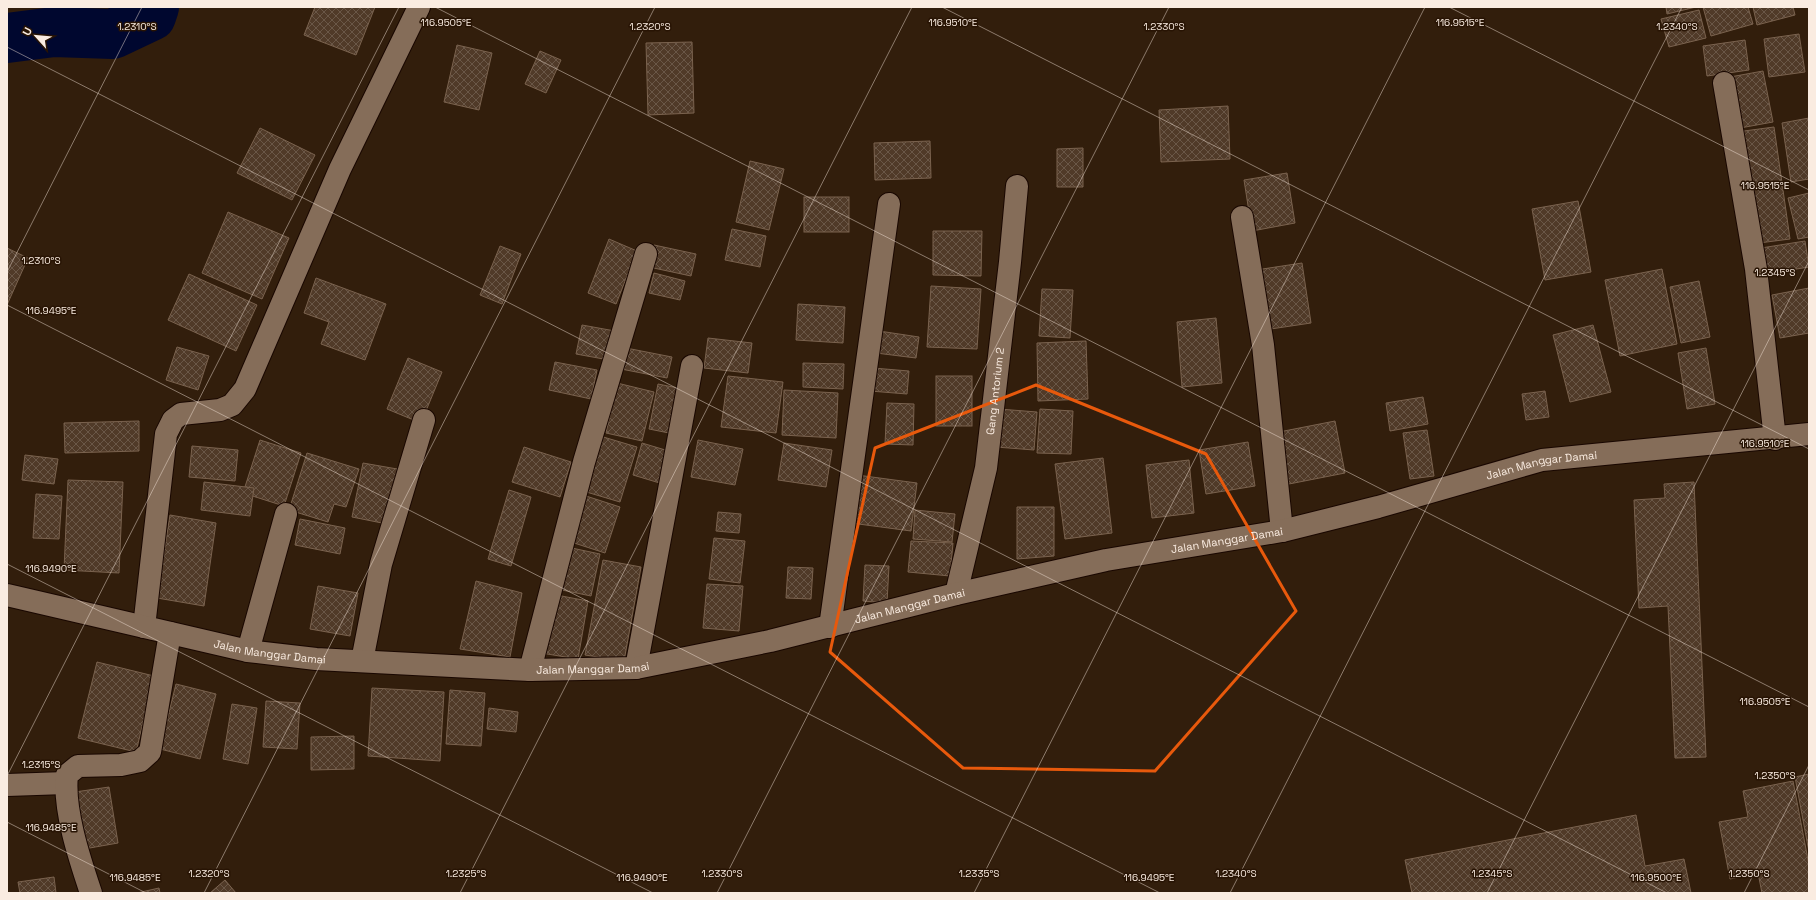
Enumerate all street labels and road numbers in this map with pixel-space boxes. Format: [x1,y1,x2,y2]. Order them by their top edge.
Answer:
street label: Gang Antorium 2 [983,346,1007,435]
street label: Jalan Manggar Damai [1484,448,1598,483]
street label: Jalan Manggar Damai [1170,524,1284,556]
street label: Jalan Manggar Damai [853,585,967,626]
street label: Jalan Manggar Damai [212,636,326,667]
street label: Jalan Manggar Damai [536,658,651,677]

